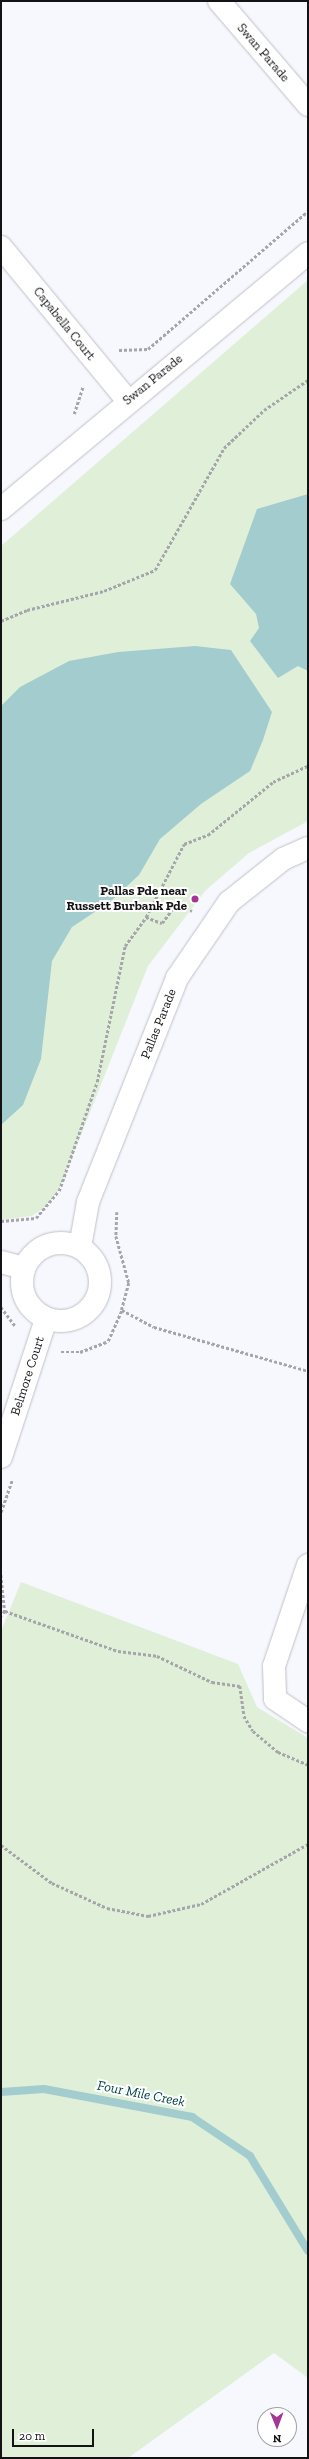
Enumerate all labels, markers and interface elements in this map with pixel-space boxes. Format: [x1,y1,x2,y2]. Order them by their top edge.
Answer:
street label: Swan Parade [233,21,293,85]
street label: Capabella Court [30,284,98,364]
street label: Swan Parade [120,351,186,409]
place label: Pallas Pde near Russett Burbank Pde [66,884,187,915]
marker: Pallas Pde near Russett Burbank Pde [190,894,200,904]
street label: Pallas Parade [138,987,180,1061]
street label: Belmore Court [8,1334,48,1418]
water label: Four Mile Creek [96,2077,186,2111]
north arrow [257,2407,297,2447]
scale bar [14,2421,96,2447]
text: 20 m [19,2429,45,2443]
text: N [273,2432,282,2445]

